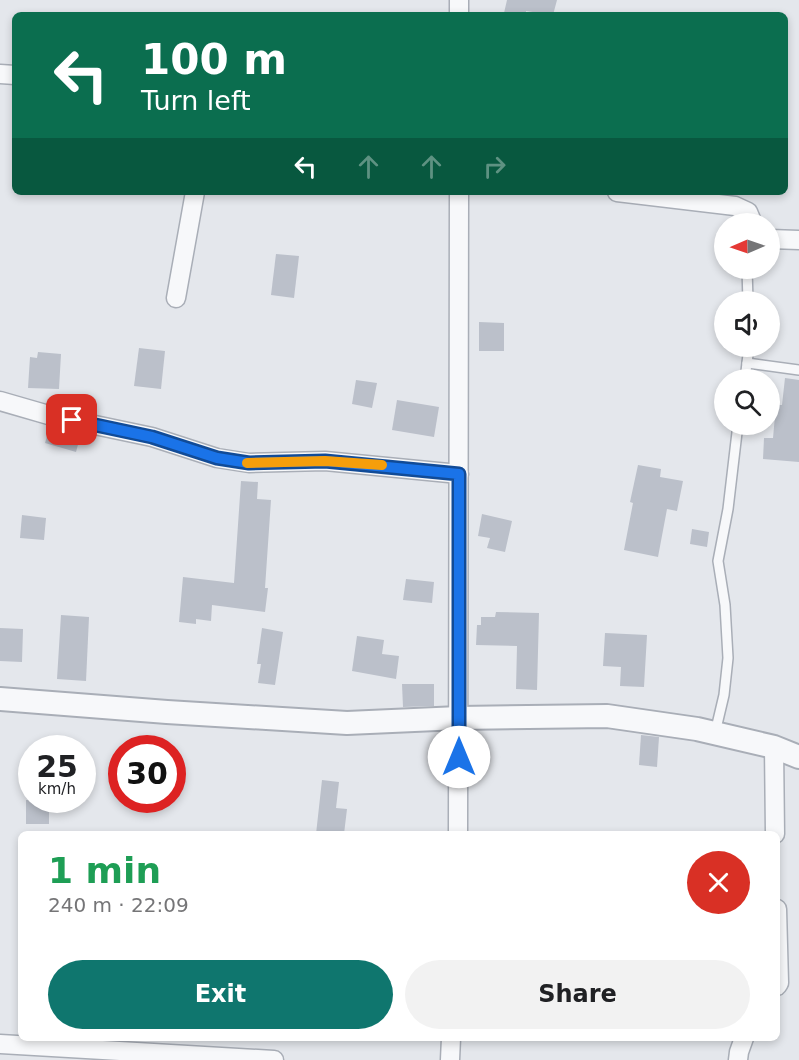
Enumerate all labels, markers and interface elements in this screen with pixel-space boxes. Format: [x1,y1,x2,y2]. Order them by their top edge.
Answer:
text: 100 m [141,35,287,84]
icon: left [42,36,120,114]
text: Turn left [141,85,251,116]
icon: left [289,150,322,183]
icon: ahead [352,150,385,183]
icon: ahead [415,150,448,183]
icon: right [478,150,511,183]
north arrow [714,213,780,279]
map controls [714,213,780,435]
button: sound [714,291,780,357]
button: search [714,369,780,435]
pin [46,394,97,445]
icon: arrive [55,403,88,436]
position arrow [427,725,491,789]
speed limit sign: 30 [108,735,186,813]
text: 25 [36,749,78,784]
text: km/h [38,780,76,798]
text: 1 min [48,850,161,891]
button: close [687,851,750,914]
text: 240 m · 22:09 [48,893,189,917]
button: Exit [48,960,393,1029]
button: Share [405,960,750,1029]

